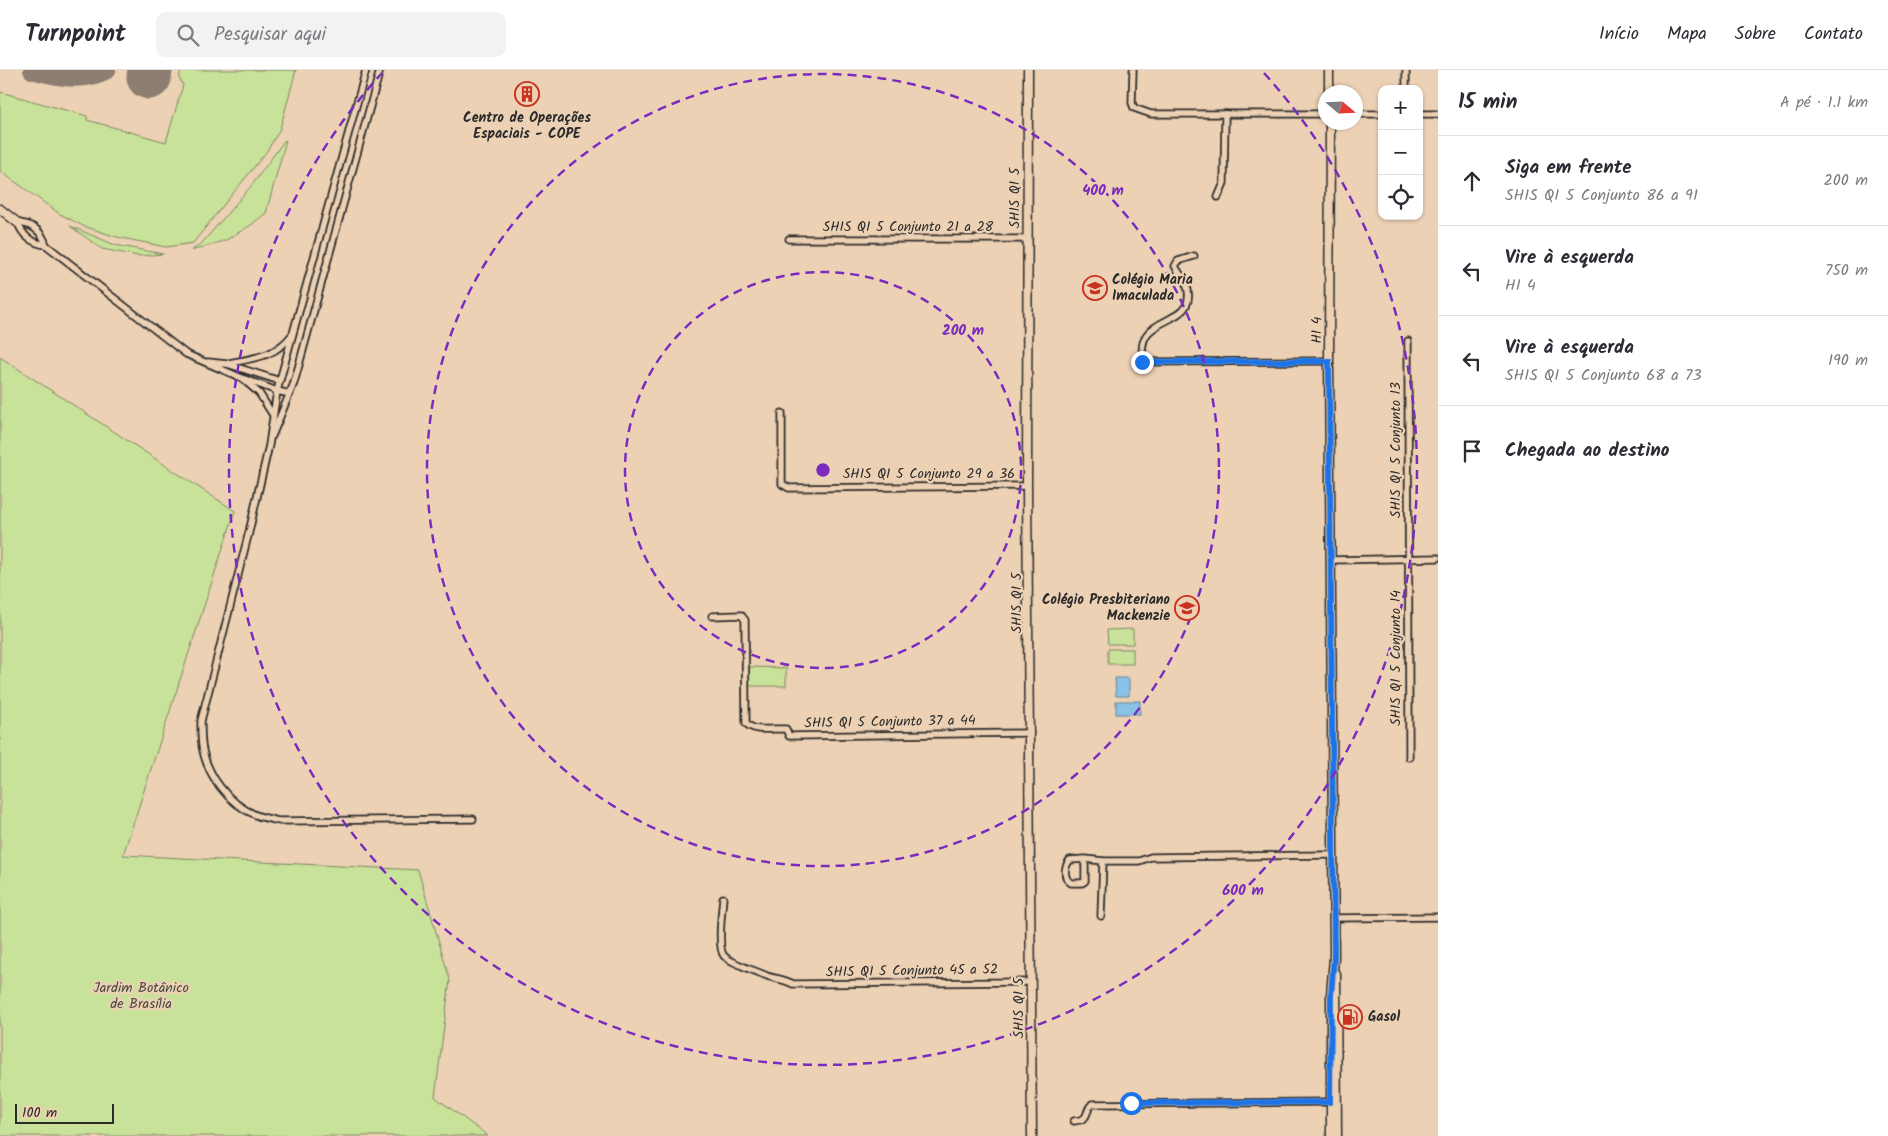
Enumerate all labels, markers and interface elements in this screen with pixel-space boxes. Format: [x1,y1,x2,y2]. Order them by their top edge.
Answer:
search box [156,12,506,57]
text: Turnpoint [25,15,126,54]
text: Pesquisar aqui [214,20,326,50]
text: Início [1599,20,1639,49]
text: Mapa [1667,20,1707,49]
text: Sobre [1735,20,1776,49]
text: Contato [1804,20,1863,49]
icon: search [174,21,202,49]
building icon: Centro de Operações Espaciais - COPE [514,81,540,107]
north arrow [1318,85,1363,130]
map controls [1378,85,1423,220]
button: + [1378,85,1423,130]
text: 15 min [1458,86,1517,119]
text: A pé · 1.1 km [1780,90,1868,115]
place label: Centro de Operações Espaciais - COPE [463,107,591,145]
button: − [1378,130,1423,175]
text: Siga em frente [1505,153,1632,183]
street label: SHIS QI 5 [1004,166,1026,228]
icon: ahead [1458,167,1486,195]
text: 200 m [1824,168,1868,193]
button: locate [1378,175,1423,220]
text: 400 m [1082,179,1124,203]
text: SHIS QI 5 Conjunto 86 a 91 [1505,183,1698,208]
street label: SHIS QI 5 Conjunto 21 a 28 [823,216,994,238]
text: Vire à esquerda [1505,243,1634,273]
icon: left [1458,257,1486,285]
text: 750 m [1825,258,1868,283]
place label: Colégio Maria Imaculada [1112,269,1193,307]
text: HI 4 [1505,273,1536,298]
school or university icon: Colégio Maria Imaculada [1082,275,1108,301]
street label: HI 4 [1306,316,1328,344]
text: 200 m [942,319,984,343]
text: Vire à esquerda [1505,333,1634,363]
icon: left [1458,347,1486,375]
text: 190 m [1828,348,1868,373]
route end [1131,351,1154,374]
text: SHIS QI 5 Conjunto 68 a 73 [1505,363,1702,388]
street label: SHIS QI 5 Conjunto 13 [1385,382,1407,518]
text: Chegada ao destino [1505,436,1670,466]
icon: arrive [1458,437,1486,465]
centre of rings [814,461,832,479]
street label: SHIS QI 5 Conjunto 29 a 36 [843,463,1015,485]
street label: SHIS QI 5 [1006,571,1028,633]
place label: Colégio Presbiteriano Mackenzie [1042,589,1171,627]
street label: SHIS QI 5 Conjunto 14 [1385,590,1407,726]
school or university icon: Colégio Presbiteriano Mackenzie [1174,595,1200,621]
street label: SHIS QI 5 Conjunto 37 a 44 [804,710,976,734]
text: 600 m [1222,879,1264,903]
street label: SHIS QI 5 Conjunto 45 a 52 [826,958,998,984]
street label: SHIS QI 5 [1008,976,1030,1038]
park label: Jardim Botânico de Brasília [93,977,189,1015]
fuel station icon: Gasol [1337,1004,1363,1030]
place label: Gasol [1368,1006,1400,1028]
route start [1120,1092,1143,1115]
scale bar [15,1101,114,1124]
text: 100 m [22,1102,57,1124]

